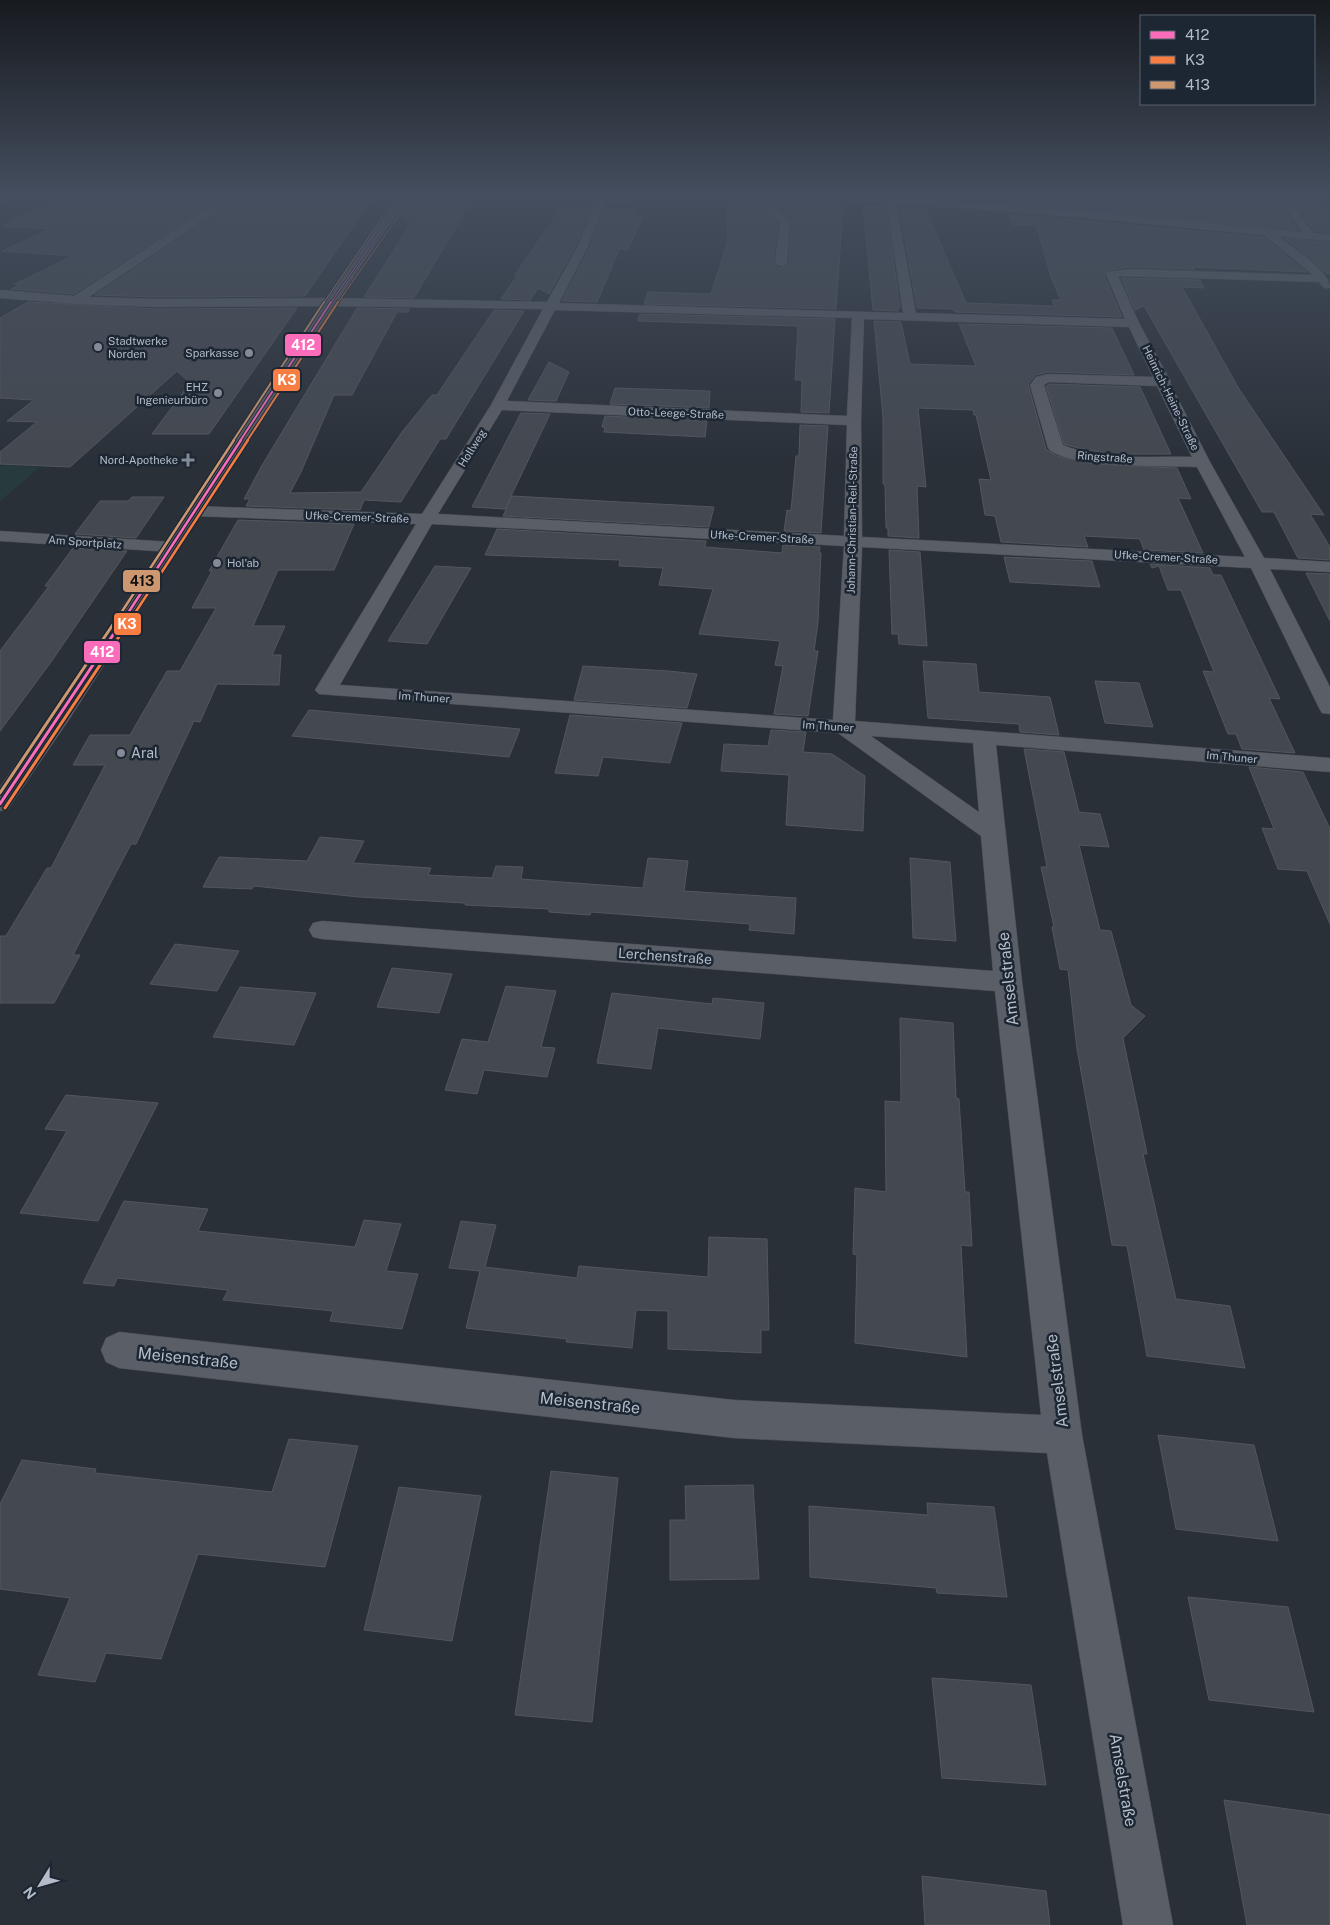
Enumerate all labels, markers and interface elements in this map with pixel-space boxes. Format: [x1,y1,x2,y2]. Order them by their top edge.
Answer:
legend [1140,15,1315,105]
text: 412 [1185,26,1210,43]
text: K3 [1185,51,1205,68]
text: 413 [1185,76,1210,93]
line badge: 412 [284,333,322,357]
place label: Stadtwerke Norden [108,335,167,360]
text: 412 [291,337,315,353]
marker: Stadtwerke Norden [92,341,104,353]
street label: Heinrich-Heine-Straße [1140,343,1202,453]
place label: Sparkasse [185,347,239,359]
marker: Sparkasse [243,347,255,359]
line badge: K3 [272,368,301,392]
text: K3 [277,372,297,388]
place label: EHZ Ingenieurbüro [136,381,208,406]
marker: EHZ Ingenieurbüro [212,387,224,399]
street label: Otto-Leege-Straße [628,405,724,421]
street label: Hollweg [456,427,488,469]
street label: Johann-Christian-Reil-Straße [845,446,859,594]
street label: Ringstraße [1077,449,1133,465]
place label: Nord-Apotheke [100,454,178,466]
marker: Nord-Apotheke [182,454,194,466]
street label: Ufke-Cremer-Straße [305,509,409,525]
street label: Ufke-Cremer-Straße [710,528,814,546]
street label: Am Sportplatz [48,533,122,551]
street label: Ufke-Cremer-Straße [1114,548,1218,566]
marker: Hol'ab [211,557,223,569]
place label: Hol'ab [227,557,260,569]
line badge: 413 [122,569,161,593]
text: 413 [130,573,154,589]
line badge: K3 [113,612,142,636]
text: K3 [117,616,137,632]
line badge: 412 [83,640,121,664]
text: 412 [90,644,114,660]
street label: Im Thuner [398,689,450,705]
street label: Im Thuner [802,718,854,734]
place label: Aral [131,745,158,761]
marker: Aral [115,747,127,759]
street label: Im Thuner [1206,749,1258,765]
street label: Amselstraße [994,931,1022,1027]
street label: Lerchenstraße [617,945,713,967]
street label: Amselstraße [1042,1333,1072,1429]
street label: Meisenstraße [137,1343,239,1373]
street label: Meisenstraße [539,1388,641,1418]
street label: Amselstraße [1105,1732,1141,1828]
north arrow [15,1860,65,1910]
text: N [20,1884,39,1902]

